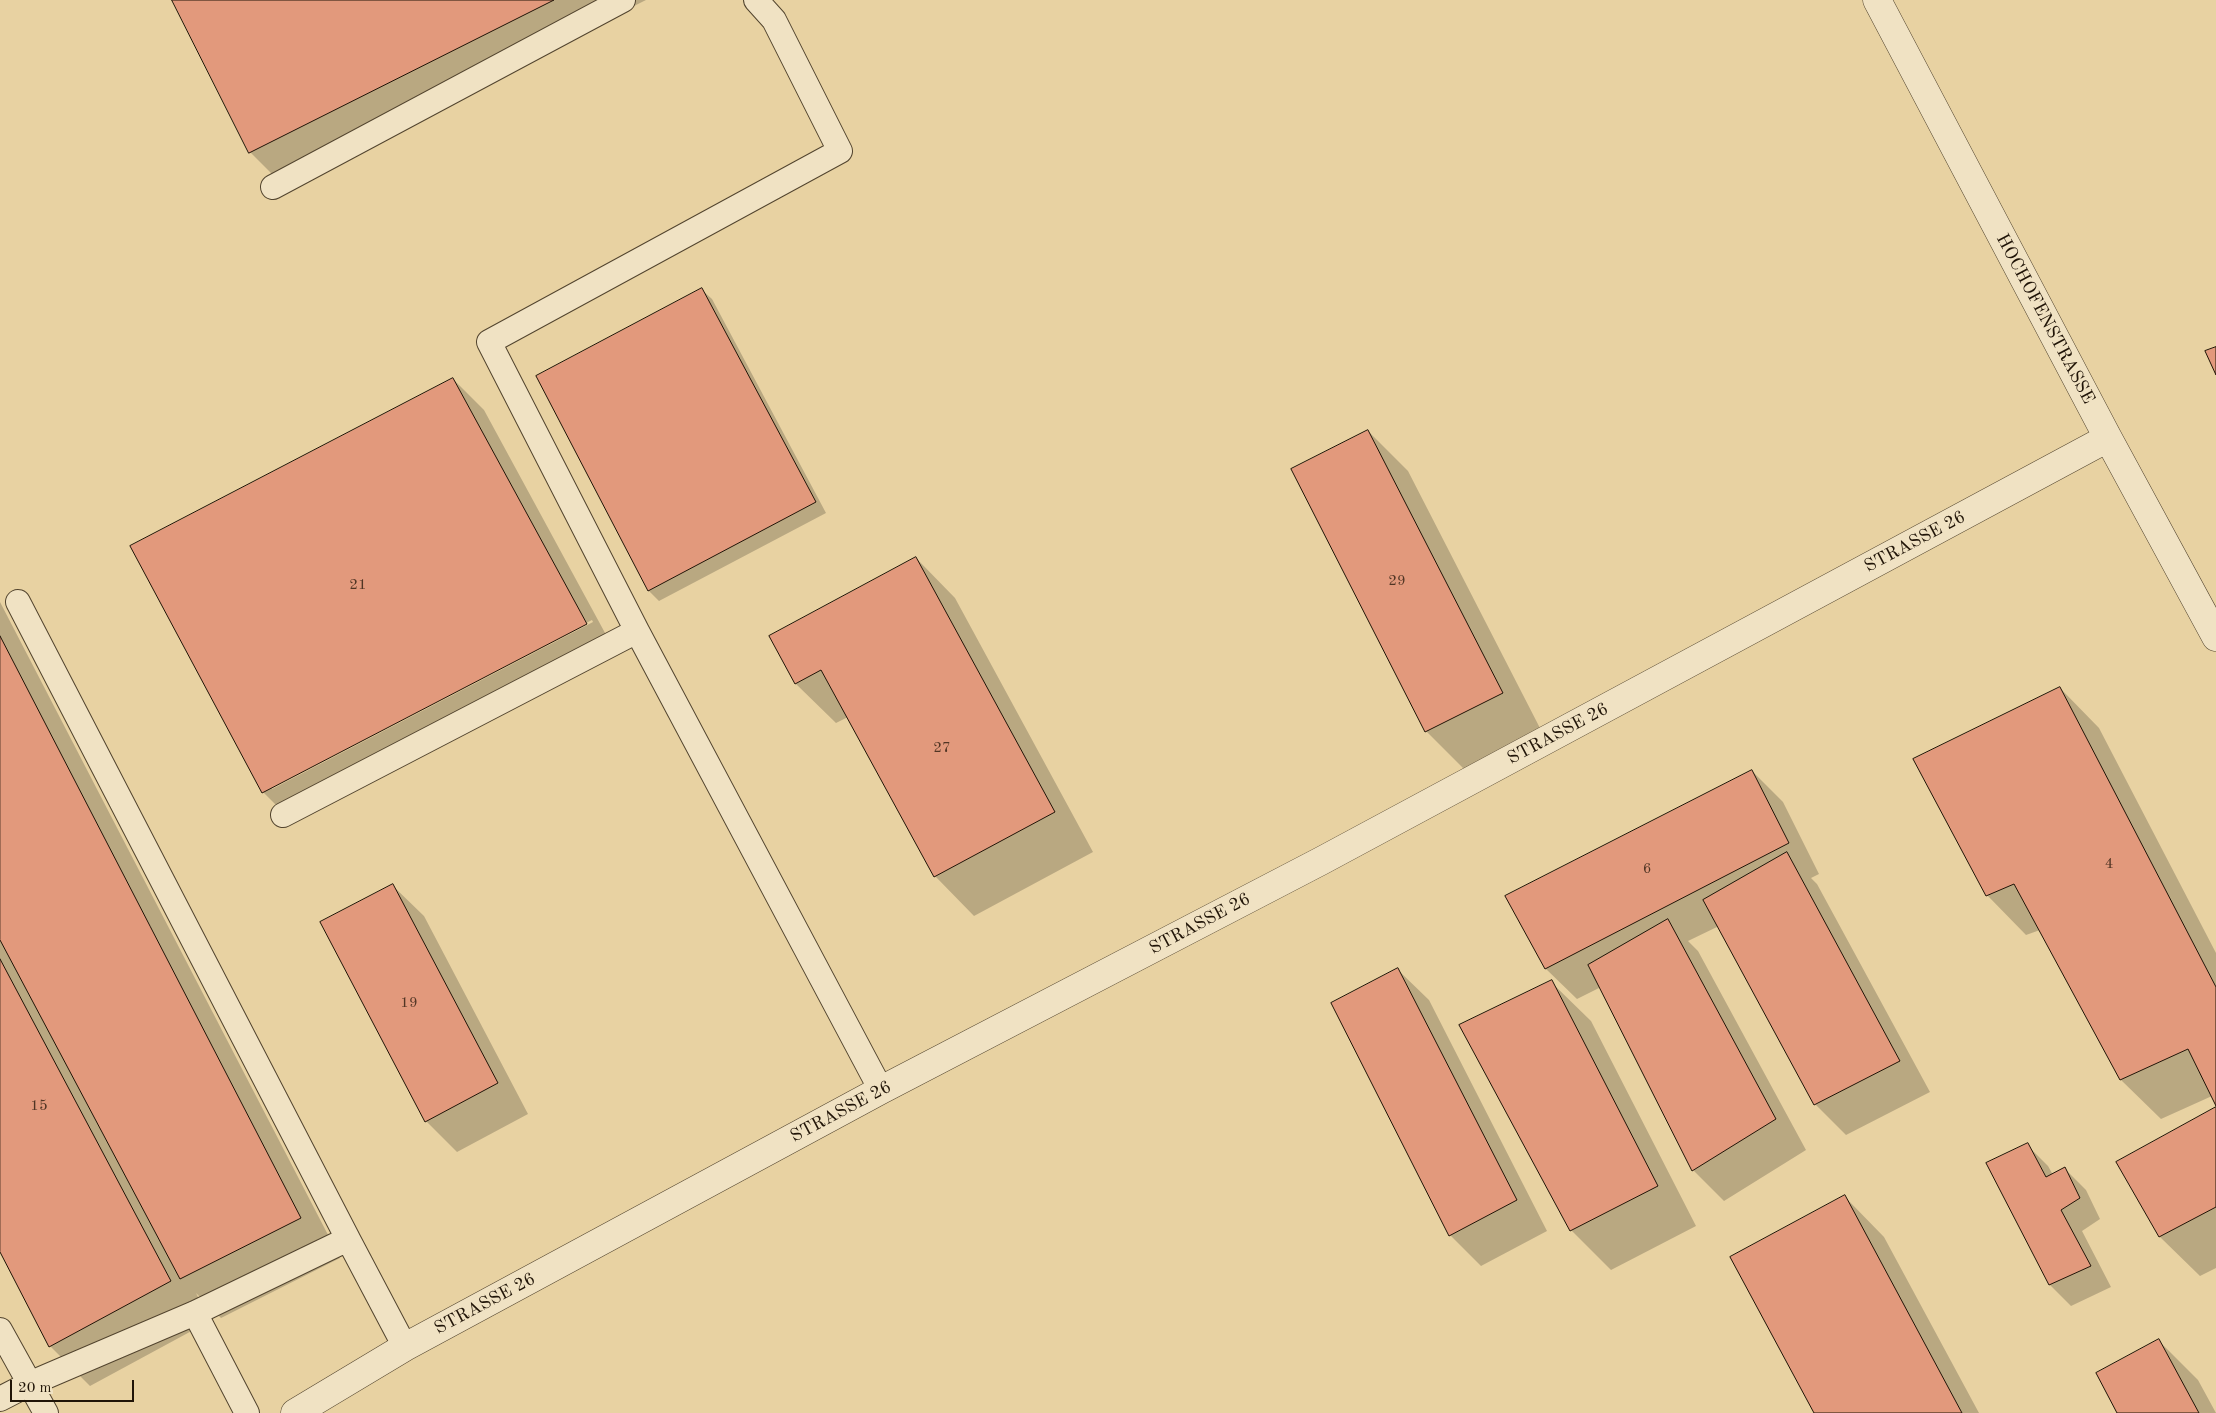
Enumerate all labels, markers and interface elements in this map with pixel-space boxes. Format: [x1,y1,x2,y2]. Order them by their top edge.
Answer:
street label: HOCHOFENSTRASSE [1991,230,2099,408]
street label: STRASSE 26 [1861,506,1969,578]
house number: 29 [1388,572,1406,590]
house number: 21 [349,576,367,594]
street label: STRASSE 26 [1504,698,1612,770]
house number: 27 [933,739,951,757]
house number: 4 [2105,855,2113,873]
house number: 6 [1643,860,1651,878]
street label: STRASSE 26 [1146,888,1254,960]
house number: 19 [400,994,418,1012]
street label: STRASSE 26 [787,1076,895,1148]
house number: 15 [30,1097,48,1115]
street label: STRASSE 26 [431,1268,539,1340]
scale bar [12,1370,136,1402]
text: 20 m [18,1381,52,1396]

